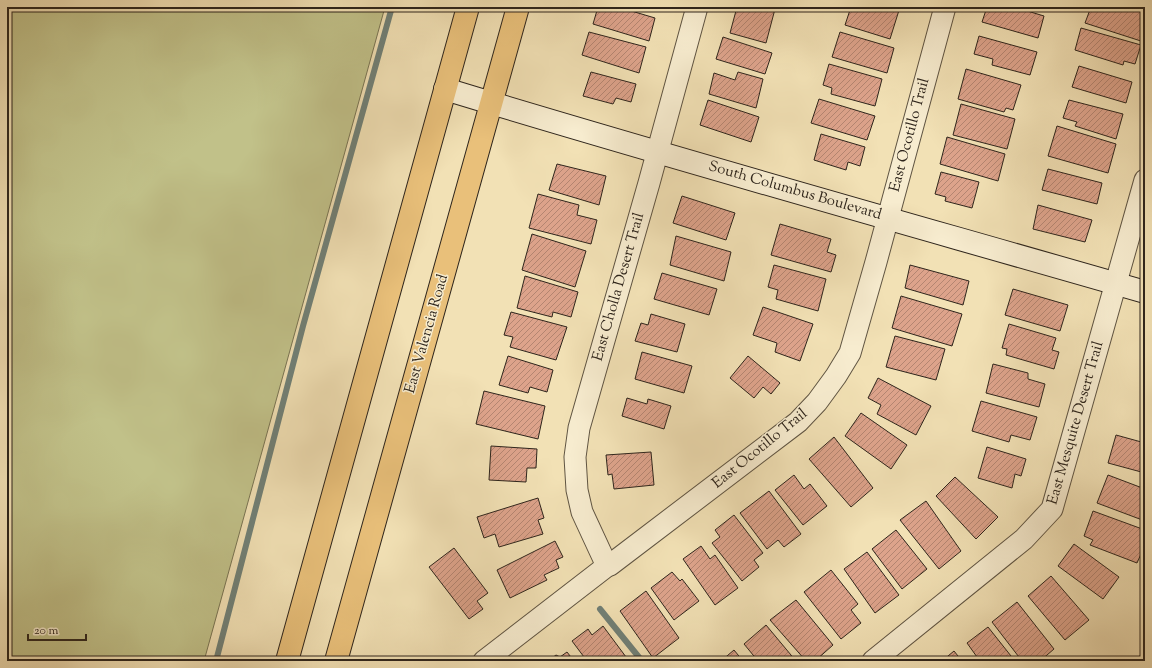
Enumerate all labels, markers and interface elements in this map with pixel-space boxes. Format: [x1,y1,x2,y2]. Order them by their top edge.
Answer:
street label: East Ocotillo Trail [885,76,935,194]
street label: South Columbus Boulevard [706,156,885,226]
street label: East Cholla Desert Trail [588,210,650,364]
street label: East Valencia Road [400,272,454,396]
street label: East Mesquite Desert Trail [1043,339,1109,507]
street label: East Ocotillo Trail [708,404,812,494]
scale bar [28,616,86,642]
text: 20 m [34,622,59,640]

